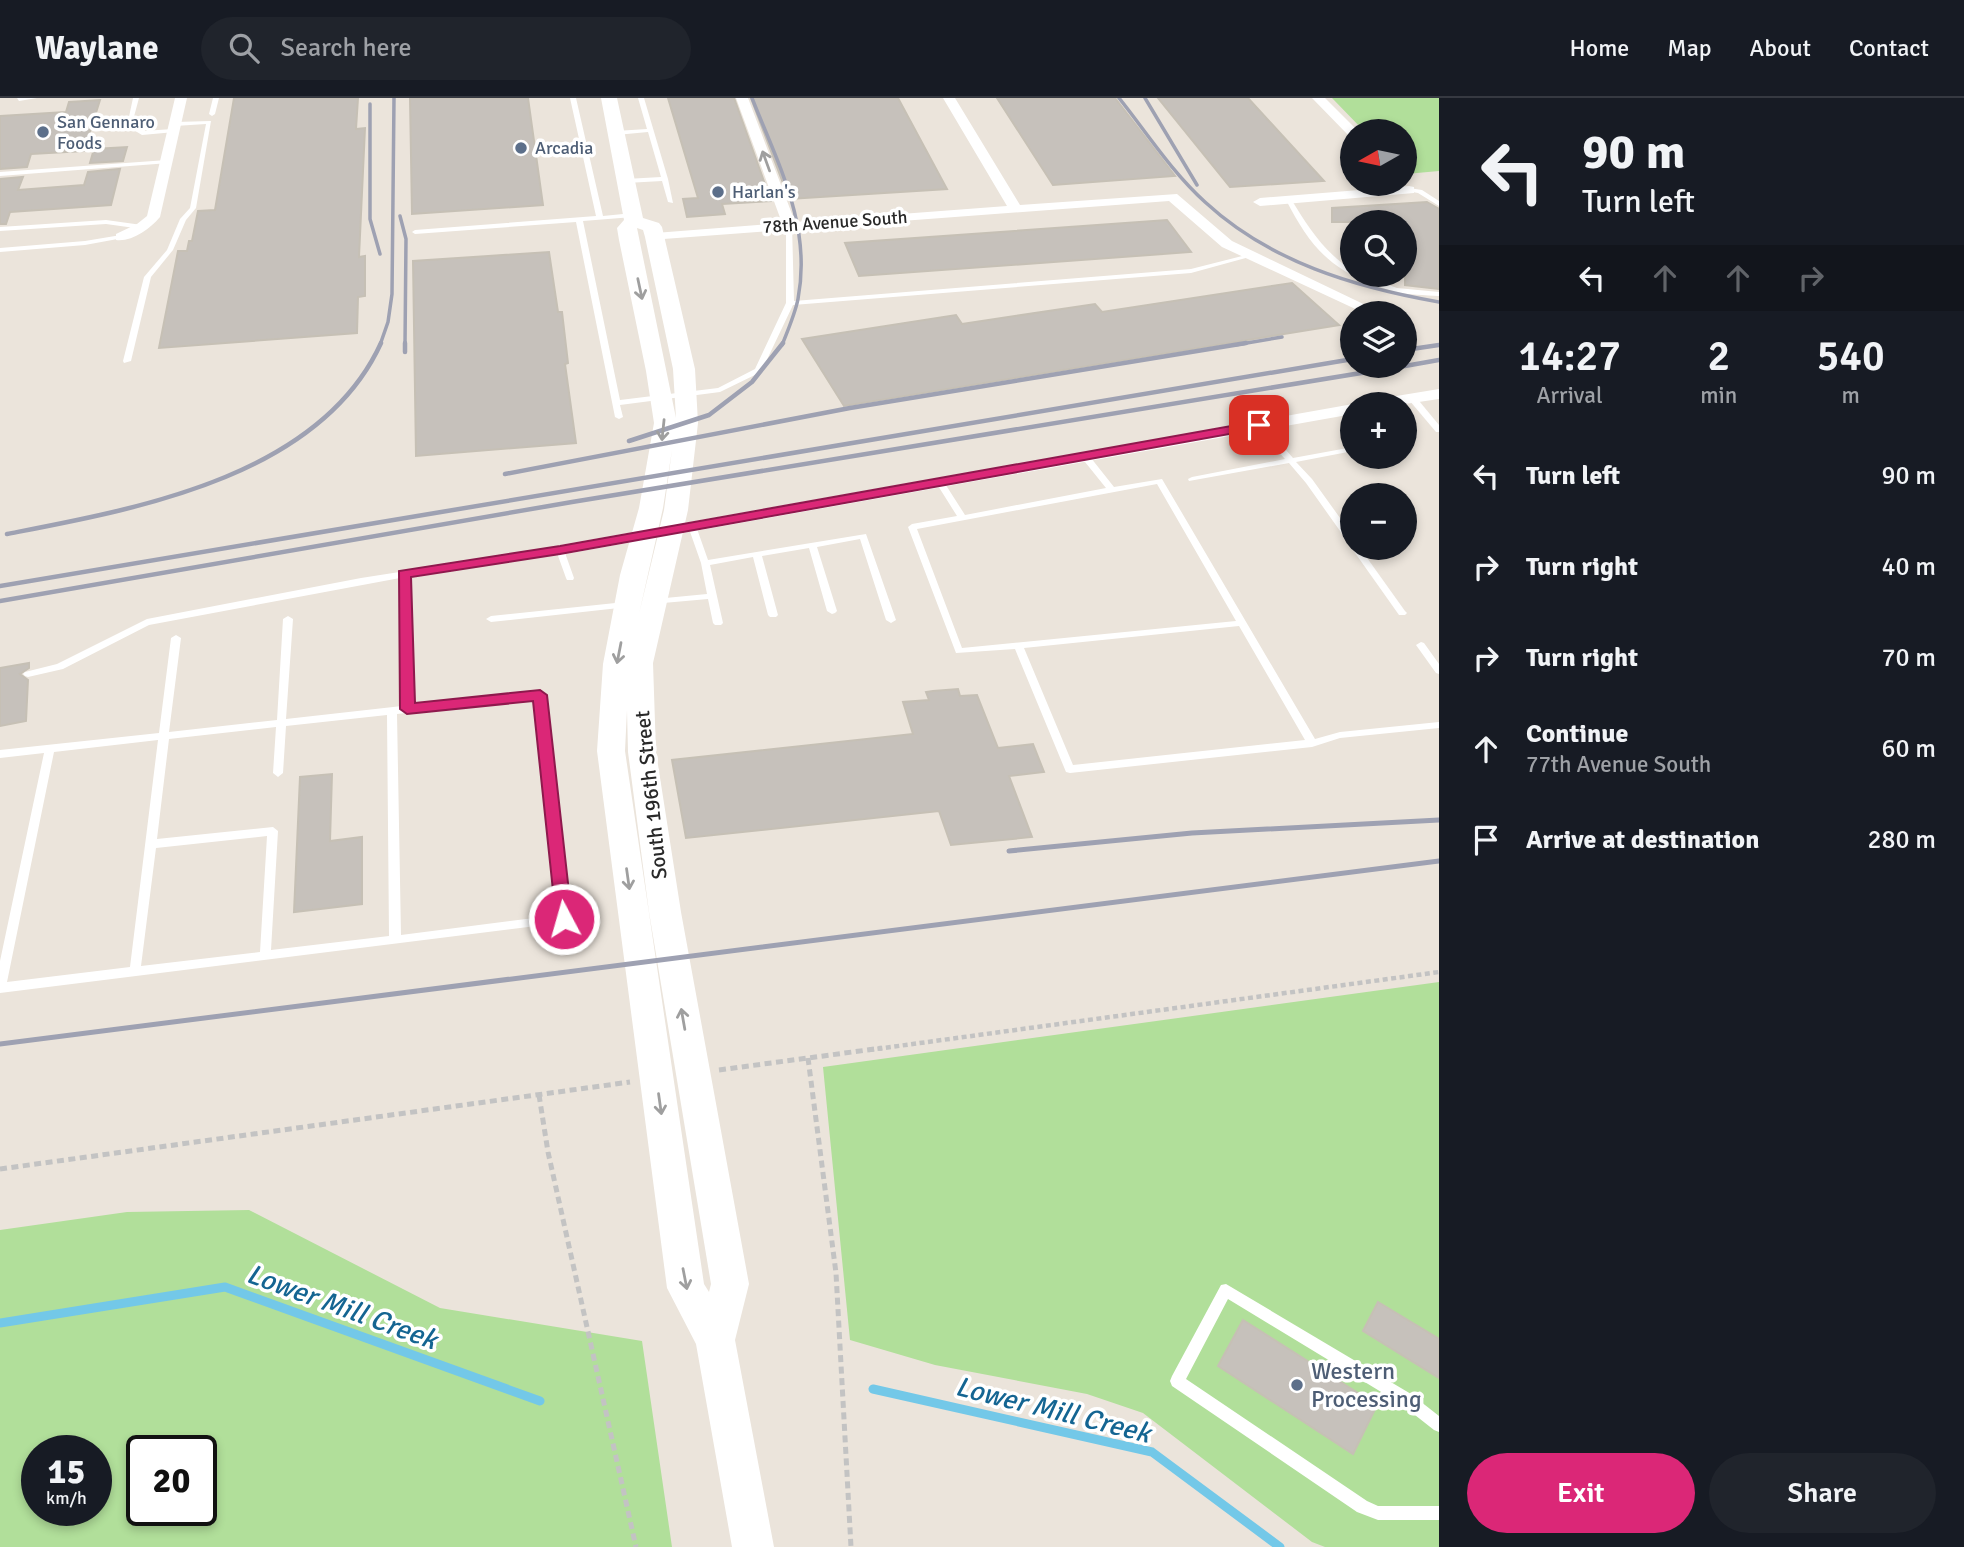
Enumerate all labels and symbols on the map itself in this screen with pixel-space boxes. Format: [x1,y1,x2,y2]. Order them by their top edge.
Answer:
place label: San Gennaro Foods [57,111,155,154]
north arrow [1340,119,1418,196]
marker: San Gennaro Foods [35,124,51,140]
place label: Arcadia [535,137,593,159]
marker: Arcadia [513,140,529,156]
one-way arrow [759,151,771,173]
place label: Harlan's [732,181,796,203]
marker: Harlan's [710,184,726,200]
street label: 78th Avenue South [762,206,908,238]
one-way arrow [633,277,647,300]
pin [1229,395,1289,455]
one-way arrow [656,418,669,441]
one-way arrow [611,641,625,664]
street label: South 196th Street [629,709,673,881]
one-way arrow [622,867,635,890]
position arrow [527,882,601,956]
one-way arrow [676,1008,690,1031]
one-way arrow [653,1092,666,1115]
water label: Lower Mill Creek [242,1257,444,1358]
one-way arrow [679,1267,692,1290]
place label: Western Processing [1311,1356,1422,1414]
water label: Lower Mill Creek [952,1369,1157,1451]
marker: Western Processing [1289,1377,1305,1393]
speed limit sign: 20 [126,1435,217,1526]

